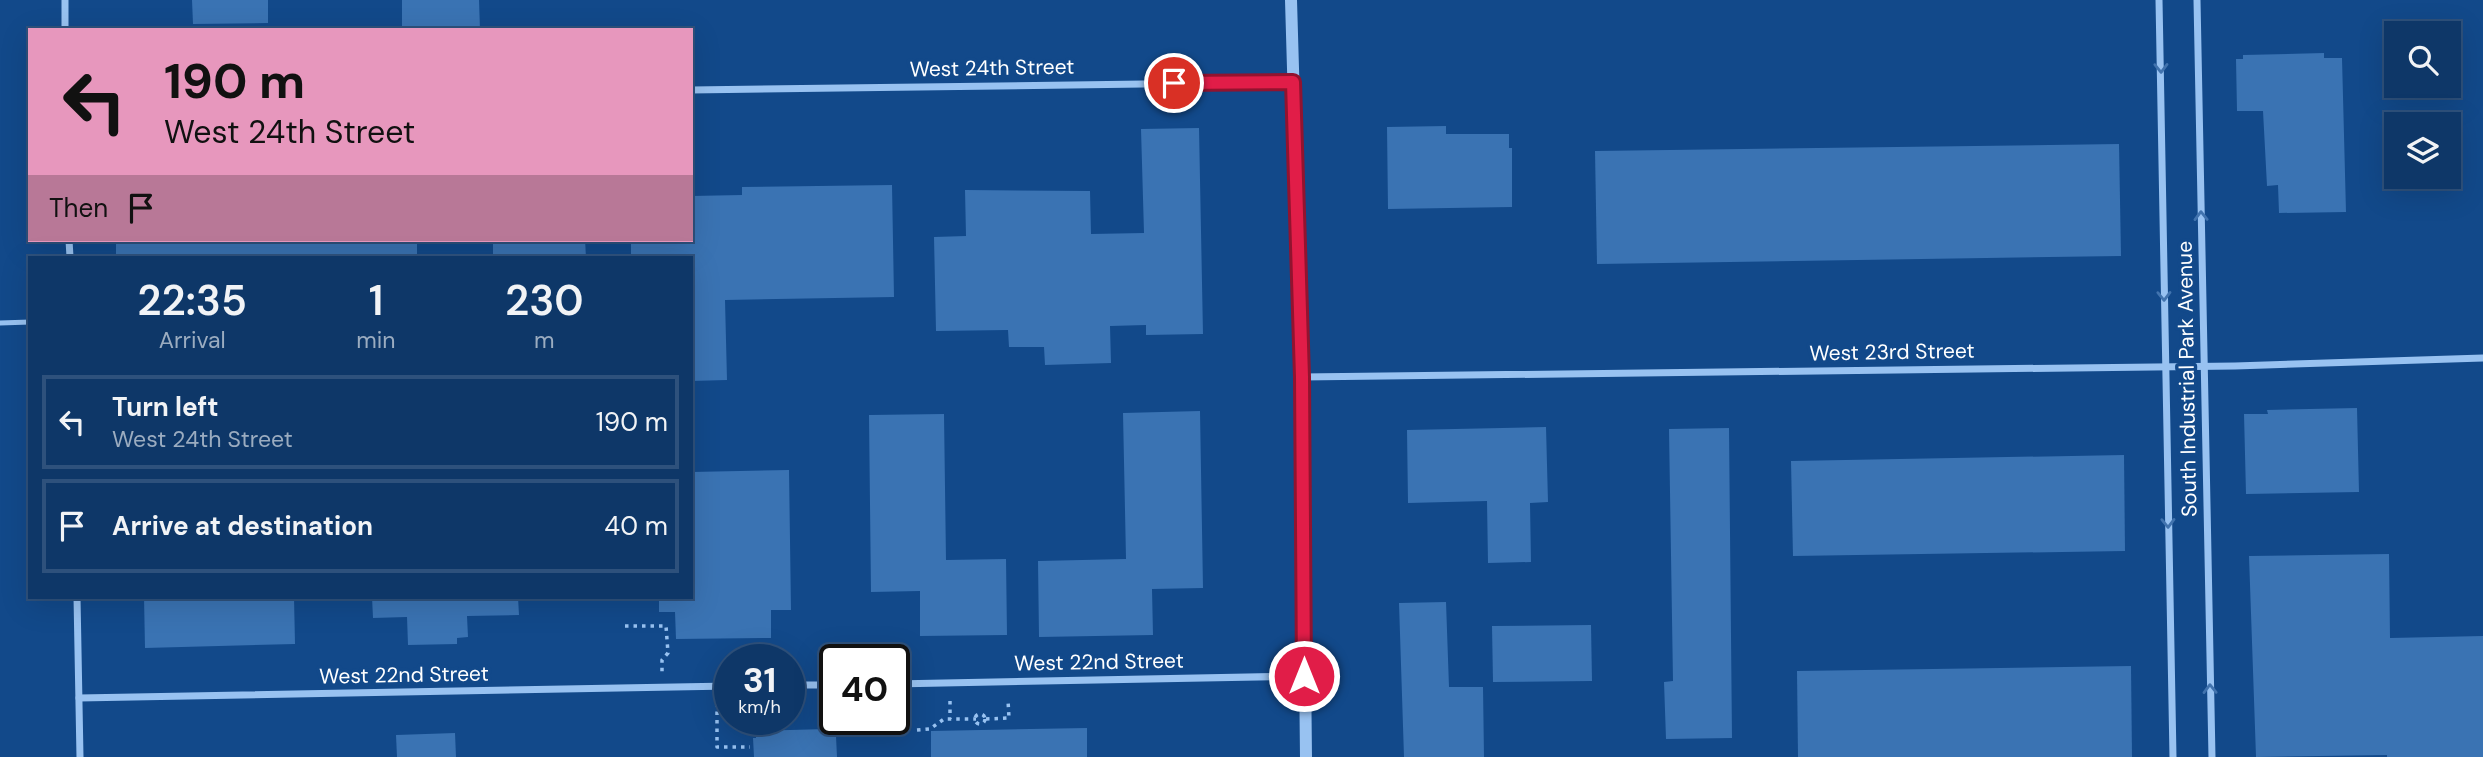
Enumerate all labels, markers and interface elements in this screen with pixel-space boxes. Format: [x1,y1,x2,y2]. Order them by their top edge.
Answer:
map controls [2384,21,2461,189]
button: search [2384,21,2461,98]
text: 190 m [164,49,305,113]
street label: West 24th Street [909,53,1075,83]
pin [1144,53,1204,113]
icon: left [49,56,140,147]
one-way arrow [2153,63,2169,74]
icon: arrive [1155,64,1193,102]
text: West 24th Street [164,111,415,153]
button: layers [2384,112,2461,189]
icon: arrive [122,189,160,227]
text: Then [49,191,108,225]
one-way arrow [2193,211,2209,221]
street label: South Industrial Park Avenue [2171,241,2203,517]
text: 22:35 [137,273,247,328]
text: 1 [369,273,383,328]
text: 230 [505,273,584,328]
one-way arrow [2157,290,2172,301]
text: Arrival [159,325,226,355]
text: min [356,325,396,355]
text: m [534,325,555,355]
street label: West 23rd Street [1809,337,1975,367]
text: Turn left [112,390,219,424]
icon: left [53,403,91,441]
text: 190 m [596,405,668,439]
text: West 24th Street [112,424,293,454]
icon: arrive [53,507,91,545]
text: Arrive at destination [112,509,373,543]
text: 40 m [604,509,668,543]
one-way arrow [2161,518,2176,529]
position arrow [1267,639,1341,713]
speed limit sign: 40 [819,644,910,735]
street label: West 22nd Street [1014,647,1184,677]
text: 31 [743,657,776,703]
street label: West 22nd Street [319,660,489,690]
one-way arrow [2203,683,2218,694]
text: km/h [738,695,781,719]

